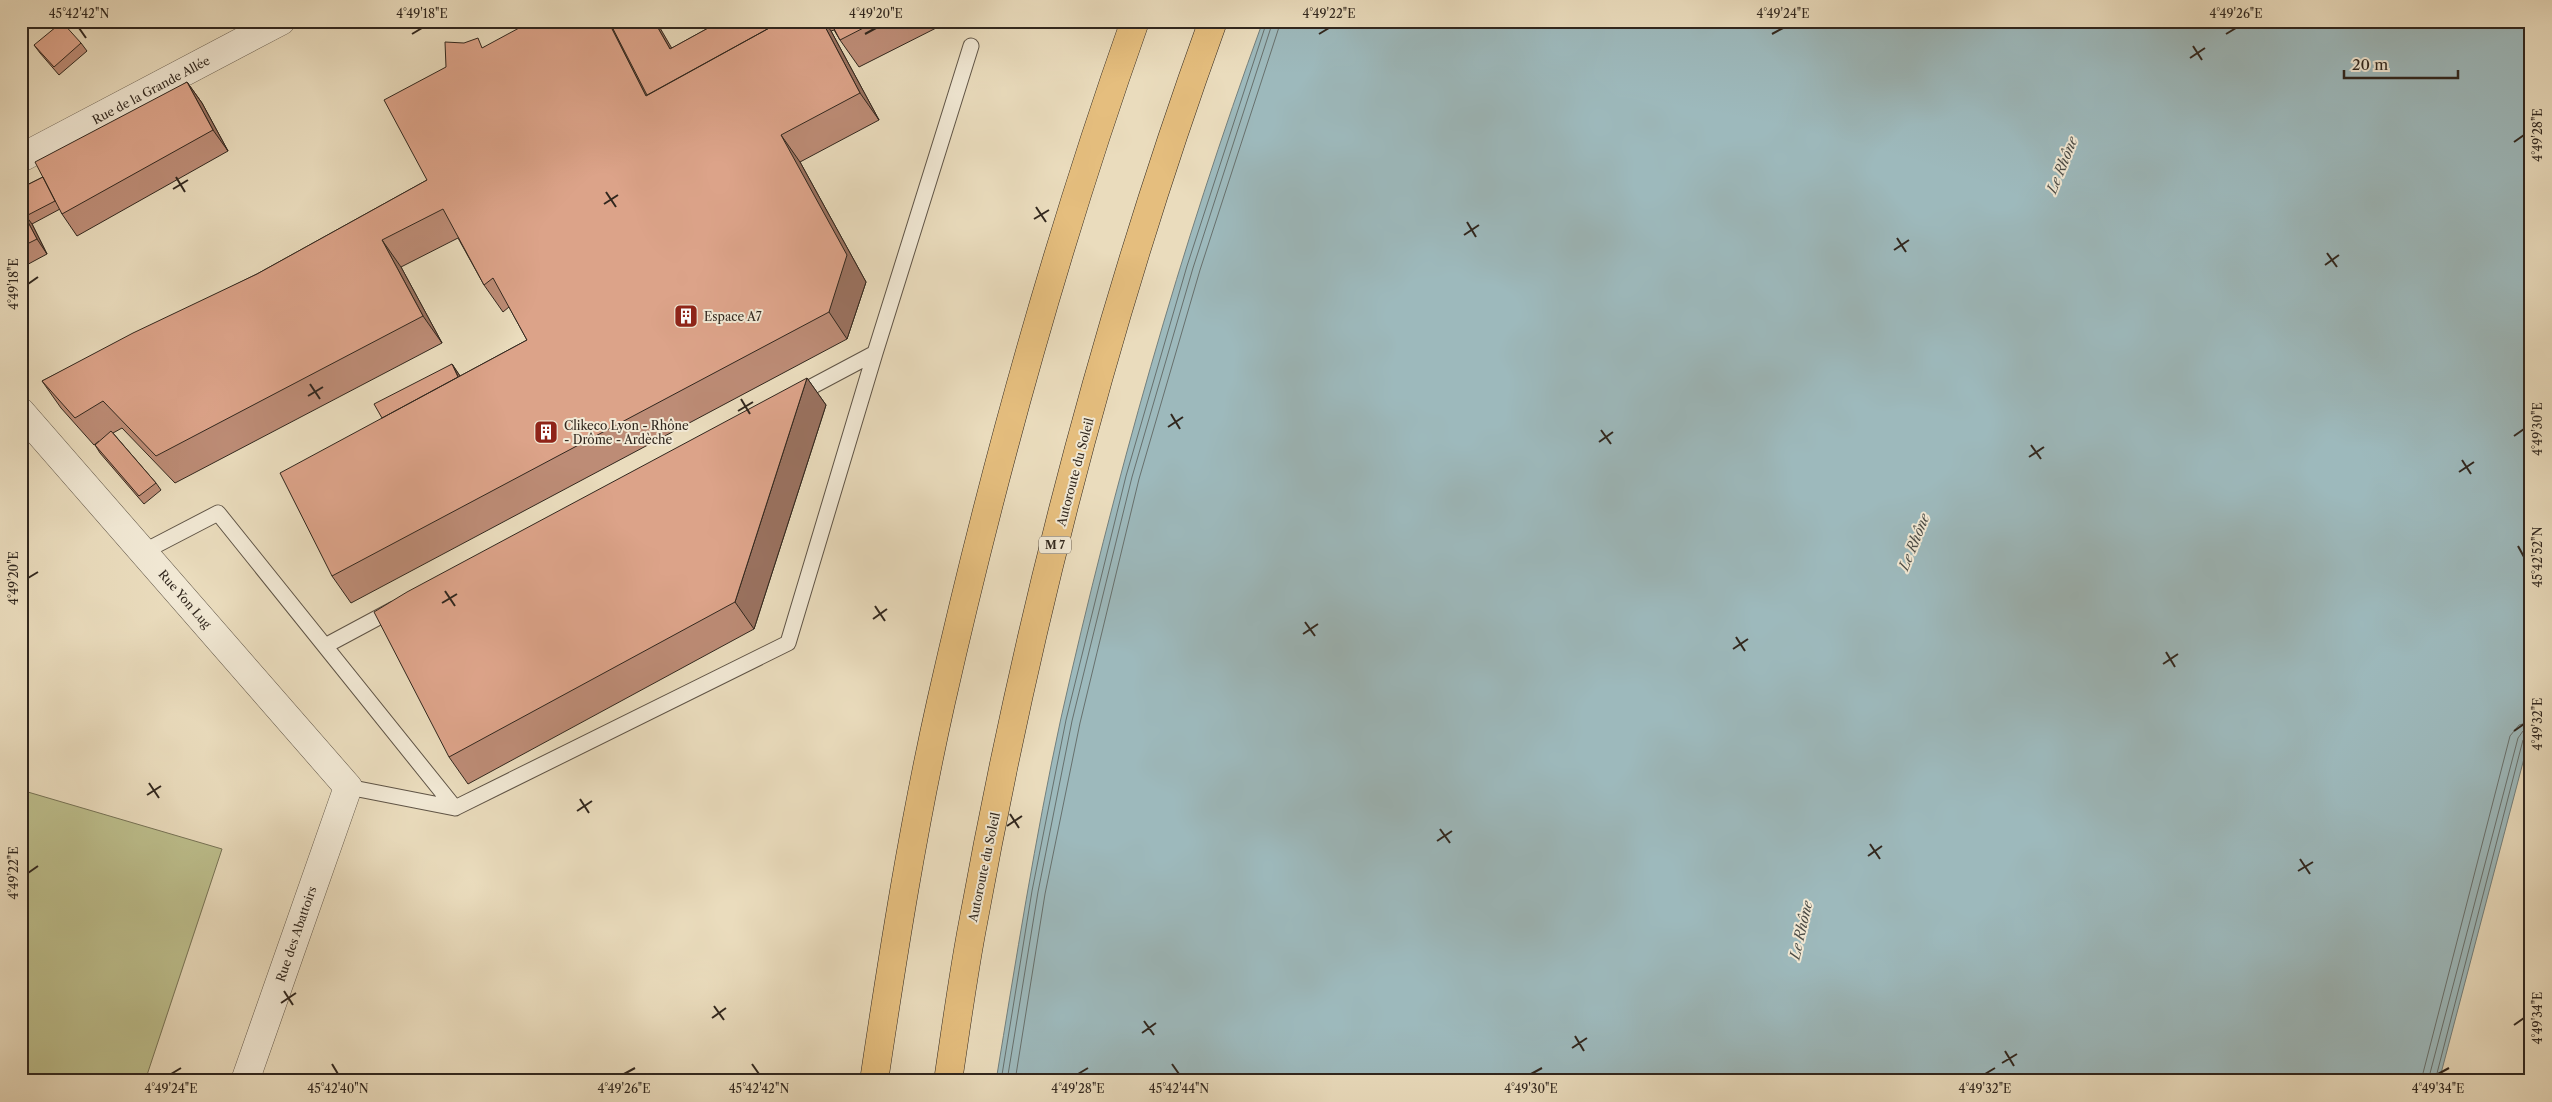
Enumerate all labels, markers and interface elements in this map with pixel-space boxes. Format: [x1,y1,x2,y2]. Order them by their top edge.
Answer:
text: 45°42'42"N [49,6,109,21]
text: 4°49'18"E [396,6,448,21]
text: 4°49'20"E [849,6,903,21]
text: 4°49'22"E [1302,6,1356,21]
text: 4°49'24"E [1757,6,1809,21]
text: 4°49'26"E [2210,6,2262,21]
scale bar [2344,48,2458,80]
street label: Rue de la Grande Allée [90,53,213,127]
text: 20 m [2352,55,2388,74]
text: 4°49'28"E [2530,108,2545,162]
water label: Le Rhône [2042,133,2082,197]
text: 4°49'18"E [6,258,21,310]
building icon: Espace A7 [673,303,699,329]
place label: Espace A7 [704,309,762,324]
text: 4°49'30"E [2530,402,2545,456]
street label: Autoroute du Soleil [1053,416,1097,529]
place label: Clikeco Lyon - Rhône - Drôme - Ardèche [564,418,689,447]
building icon: Clikeco Lyon - Rhône - Drôme - Ardèche [533,419,559,445]
water label: Le Rhône [1894,510,1934,574]
text: 45°42'52"N [2530,527,2545,587]
road number: M 7 [1039,536,1071,554]
text: 4°49'20"E [6,551,21,605]
street label: Rue Yon Lug [156,567,215,632]
text: 4°49'32"E [2530,698,2545,750]
street label: Autoroute du Soleil [965,811,1003,924]
text: 4°49'22"E [6,846,21,900]
street label: Rue des Abattoirs [273,884,319,984]
water label: Le Rhône [1785,898,1817,962]
text: 4°49'34"E [2530,992,2545,1044]
text: 4°49'24"E [145,1081,197,1096]
text: 45°42'40"N [307,1081,369,1096]
text: 4°49'26"E [598,1081,650,1096]
text: 45°42'42"N [729,1081,789,1096]
text: 4°49'28"E [1051,1081,1105,1096]
text: 45°42'44"N [1149,1081,1209,1096]
text: 4°49'30"E [1504,1081,1558,1096]
text: 4°49'32"E [1959,1081,2011,1096]
text: 4°49'34"E [2412,1081,2464,1096]

